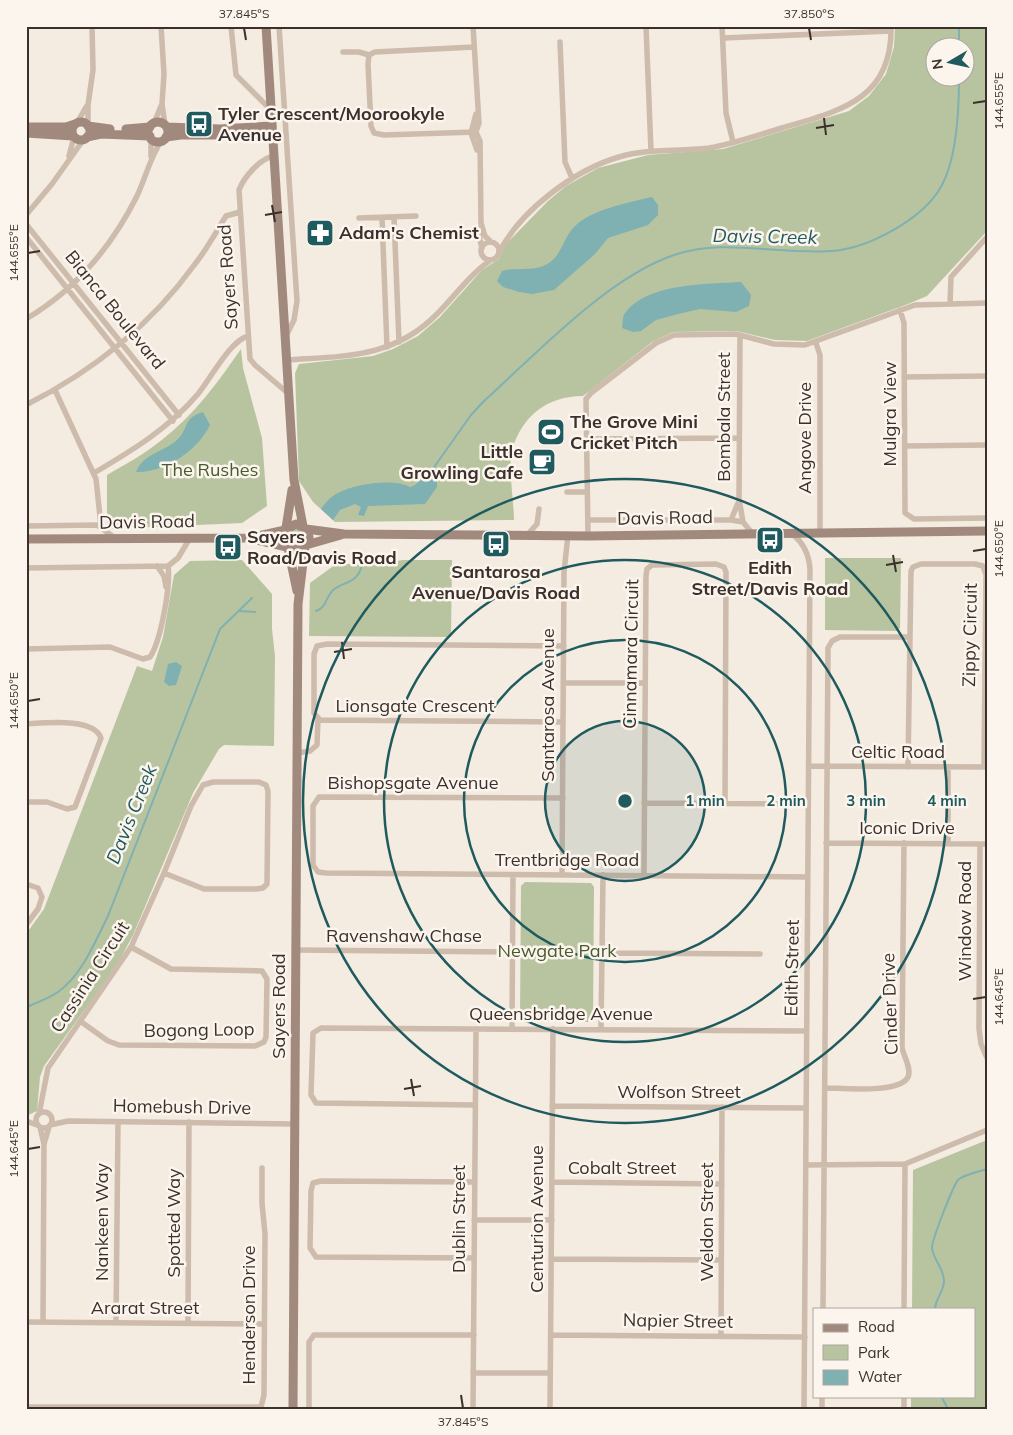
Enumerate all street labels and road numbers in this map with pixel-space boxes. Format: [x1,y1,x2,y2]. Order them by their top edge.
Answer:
street label: Sayers Road [212,224,243,330]
street label: Bianca Boulevard [60,246,170,374]
street label: Bombala Street [712,352,735,482]
street label: Mulgra View [878,361,901,467]
street label: Angove Drive [793,382,816,494]
street label: Davis Road [617,505,713,530]
street label: Davis Road [99,509,195,534]
street label: Cinnamara Circuit [618,579,643,729]
street label: Zippy Circuit [957,583,982,687]
street label: Santarosa Avenue [536,628,559,782]
street label: Lionsgate Crescent [335,694,495,717]
street label: Celtic Road [851,740,945,763]
street label: Bishopsgate Avenue [327,771,499,794]
street label: Iconic Drive [859,816,955,839]
street label: Trentbridge Road [495,848,639,871]
street label: Window Road [953,861,976,981]
street label: Cassinia Circuit [45,917,134,1037]
street label: Edith Street [779,919,804,1017]
street label: Ravenshaw Chase [326,924,482,947]
street label: Cinder Drive [876,952,903,1056]
street label: Sayers Road [267,953,290,1059]
street label: Queensbridge Avenue [469,1002,653,1025]
street label: Bogong Loop [143,1017,255,1042]
street label: Wolfson Street [617,1080,741,1103]
street label: Homebush Drive [113,1094,251,1119]
street label: Centurion Avenue [525,1145,548,1293]
street label: Cobalt Street [568,1156,676,1179]
street label: Weldon Street [695,1162,718,1282]
street label: Nankeen Way [90,1163,113,1281]
street label: Dublin Street [447,1165,470,1273]
street label: Spotted Way [162,1168,185,1278]
street label: Henderson Drive [237,1245,260,1385]
street label: Ararat Street [91,1296,199,1319]
street label: Napier Street [623,1308,733,1333]

